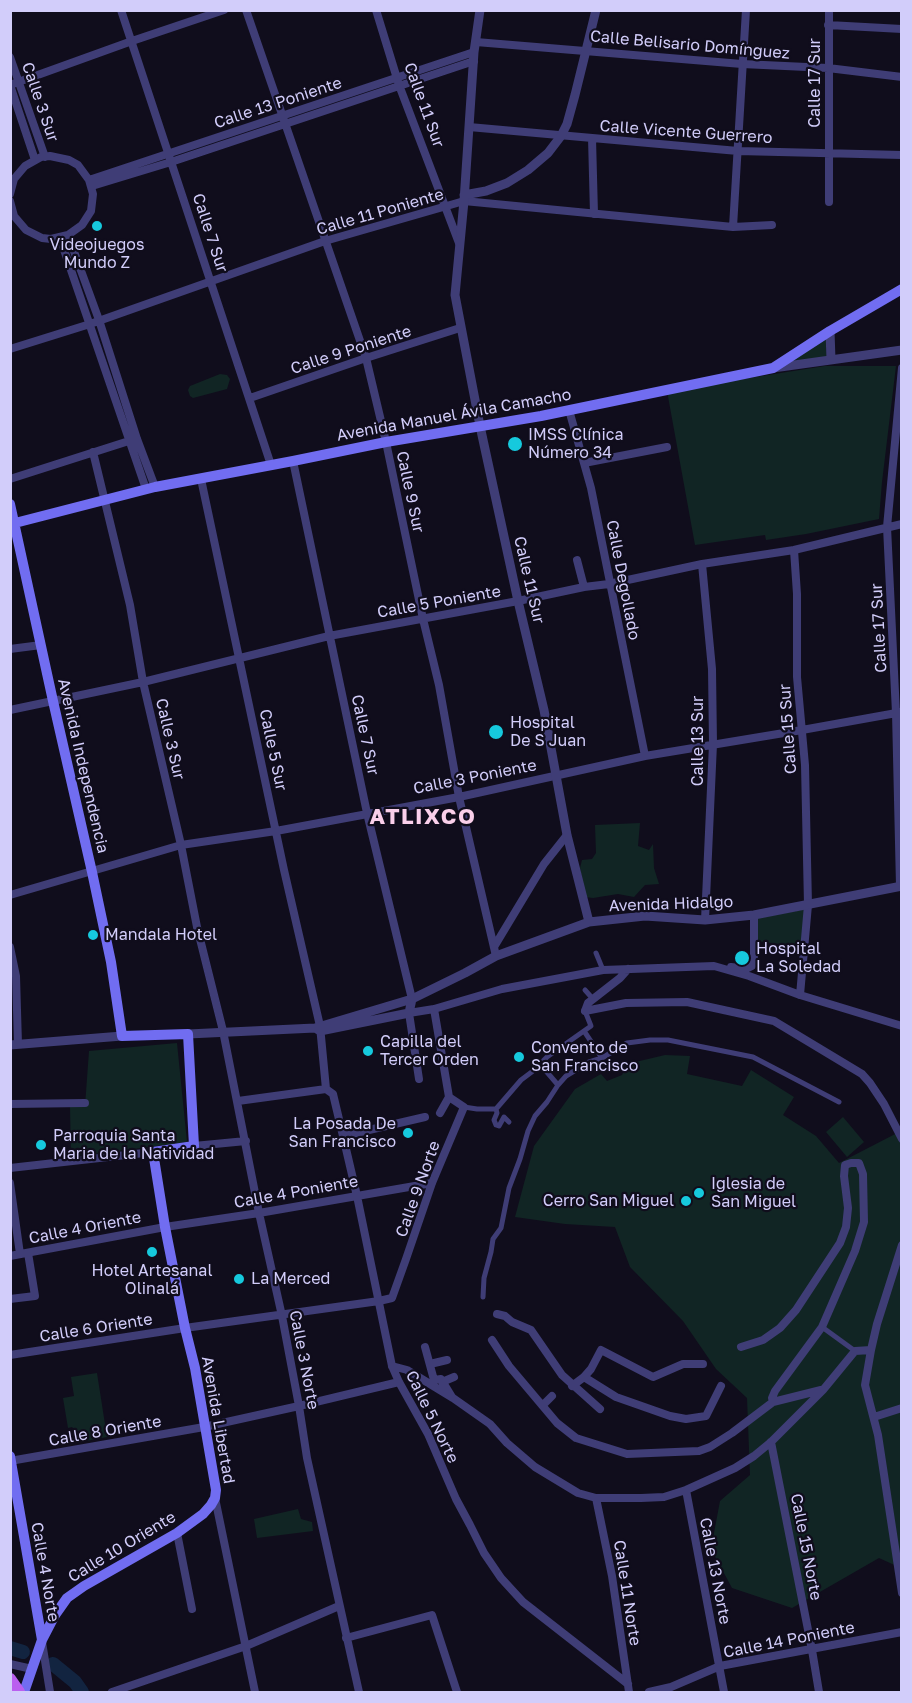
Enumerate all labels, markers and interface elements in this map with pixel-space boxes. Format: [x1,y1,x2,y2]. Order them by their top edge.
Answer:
street label: Calle Belisario Domínguez [589,27,791,63]
street label: Calle 17 Sur [805,38,825,128]
street label: Calle 3 Sur [17,60,63,144]
street label: Calle 11 Sur [400,60,448,150]
street label: Calle 13 Poniente [212,73,344,133]
street label: Calle Vicente Guerrero [599,116,773,148]
street label: Calle 11 Poniente [314,185,446,239]
street label: Calle 7 Sur [188,191,232,275]
marker: Videojuegos Mundo Z [90,219,104,233]
place label: Videojuegos Mundo Z [50,235,144,273]
street label: Calle 9 Poniente [288,321,414,379]
street label: Avenida Manuel Ávila Camacho [335,385,573,445]
place label: IMSS Clínica Número 34 [528,425,623,463]
marker: IMSS Clínica Número 34 [506,435,524,453]
street label: Calle 9 Sur [392,449,428,535]
street label: Calle Degollado [602,518,644,642]
street label: Calle 11 Sur [510,535,548,625]
street label: Calle 5 Poniente [376,582,502,622]
street label: Calle 17 Sur [867,583,891,673]
street label: Avenida Independencia [54,677,112,855]
street label: Calle 15 Sur [775,683,801,775]
street label: Calle 7 Sur [347,693,383,777]
street label: Calle 13 Sur [688,696,708,786]
street label: Calle 3 Sur [151,697,189,781]
street label: Calle 5 Sur [255,708,291,792]
place label: Hospital De S Juan [510,713,586,751]
marker: Hospital De S Juan [487,723,505,741]
street label: Calle 3 Poniente [412,756,538,798]
district label: ATLIXCO [370,804,476,830]
street label: Avenida Hidalgo [608,892,734,916]
place label: Mandala Hotel [105,925,217,945]
marker: Mandala Hotel [86,928,100,942]
place label: Hospital La Soledad [756,939,841,977]
marker: Hospital La Soledad [733,949,751,967]
place label: Capilla del Tercer Orden [380,1032,479,1070]
place label: Convento de San Francisco [531,1038,638,1076]
marker: Capilla del Tercer Orden [361,1044,375,1058]
marker: Convento de San Francisco [512,1050,526,1064]
place label: La Posada De San Francisco [289,1114,396,1152]
place label: Parroquia Santa Maria de la Natividad [53,1126,214,1164]
marker: La Posada De San Francisco [401,1126,415,1140]
marker: Parroquia Santa Maria de la Natividad [34,1138,48,1152]
street label: Calle 9 Norte [392,1138,444,1240]
street label: Calle 4 Poniente [232,1172,360,1212]
place label: Iglesia de San Miguel [711,1174,796,1212]
marker: Iglesia de San Miguel [692,1186,706,1200]
place label: Cerro San Miguel [543,1191,674,1211]
marker: Cerro San Miguel [679,1194,693,1208]
street label: Calle 4 Oriente [27,1208,143,1248]
marker: Hotel Artesanal Olinalá [145,1245,159,1259]
place label: Hotel Artesanal Olinalá [91,1261,213,1299]
place label: La Merced [251,1269,330,1289]
marker: La Merced [232,1272,246,1286]
street label: Calle 3 Norte [285,1309,323,1411]
street label: Calle 6 Oriente [38,1310,154,1346]
street label: Avenida Libertad [197,1355,239,1485]
street label: Calle 5 Norte [401,1368,463,1466]
street label: Calle 8 Oriente [47,1412,163,1450]
street label: Calle 15 Norte [786,1492,826,1602]
street label: Calle 10 Oriente [65,1507,179,1587]
street label: Calle 13 Norte [695,1516,735,1626]
street label: Calle 4 Norte [27,1521,63,1623]
street label: Calle 11 Norte [609,1539,645,1647]
street label: Calle 14 Poniente [722,1618,856,1662]

